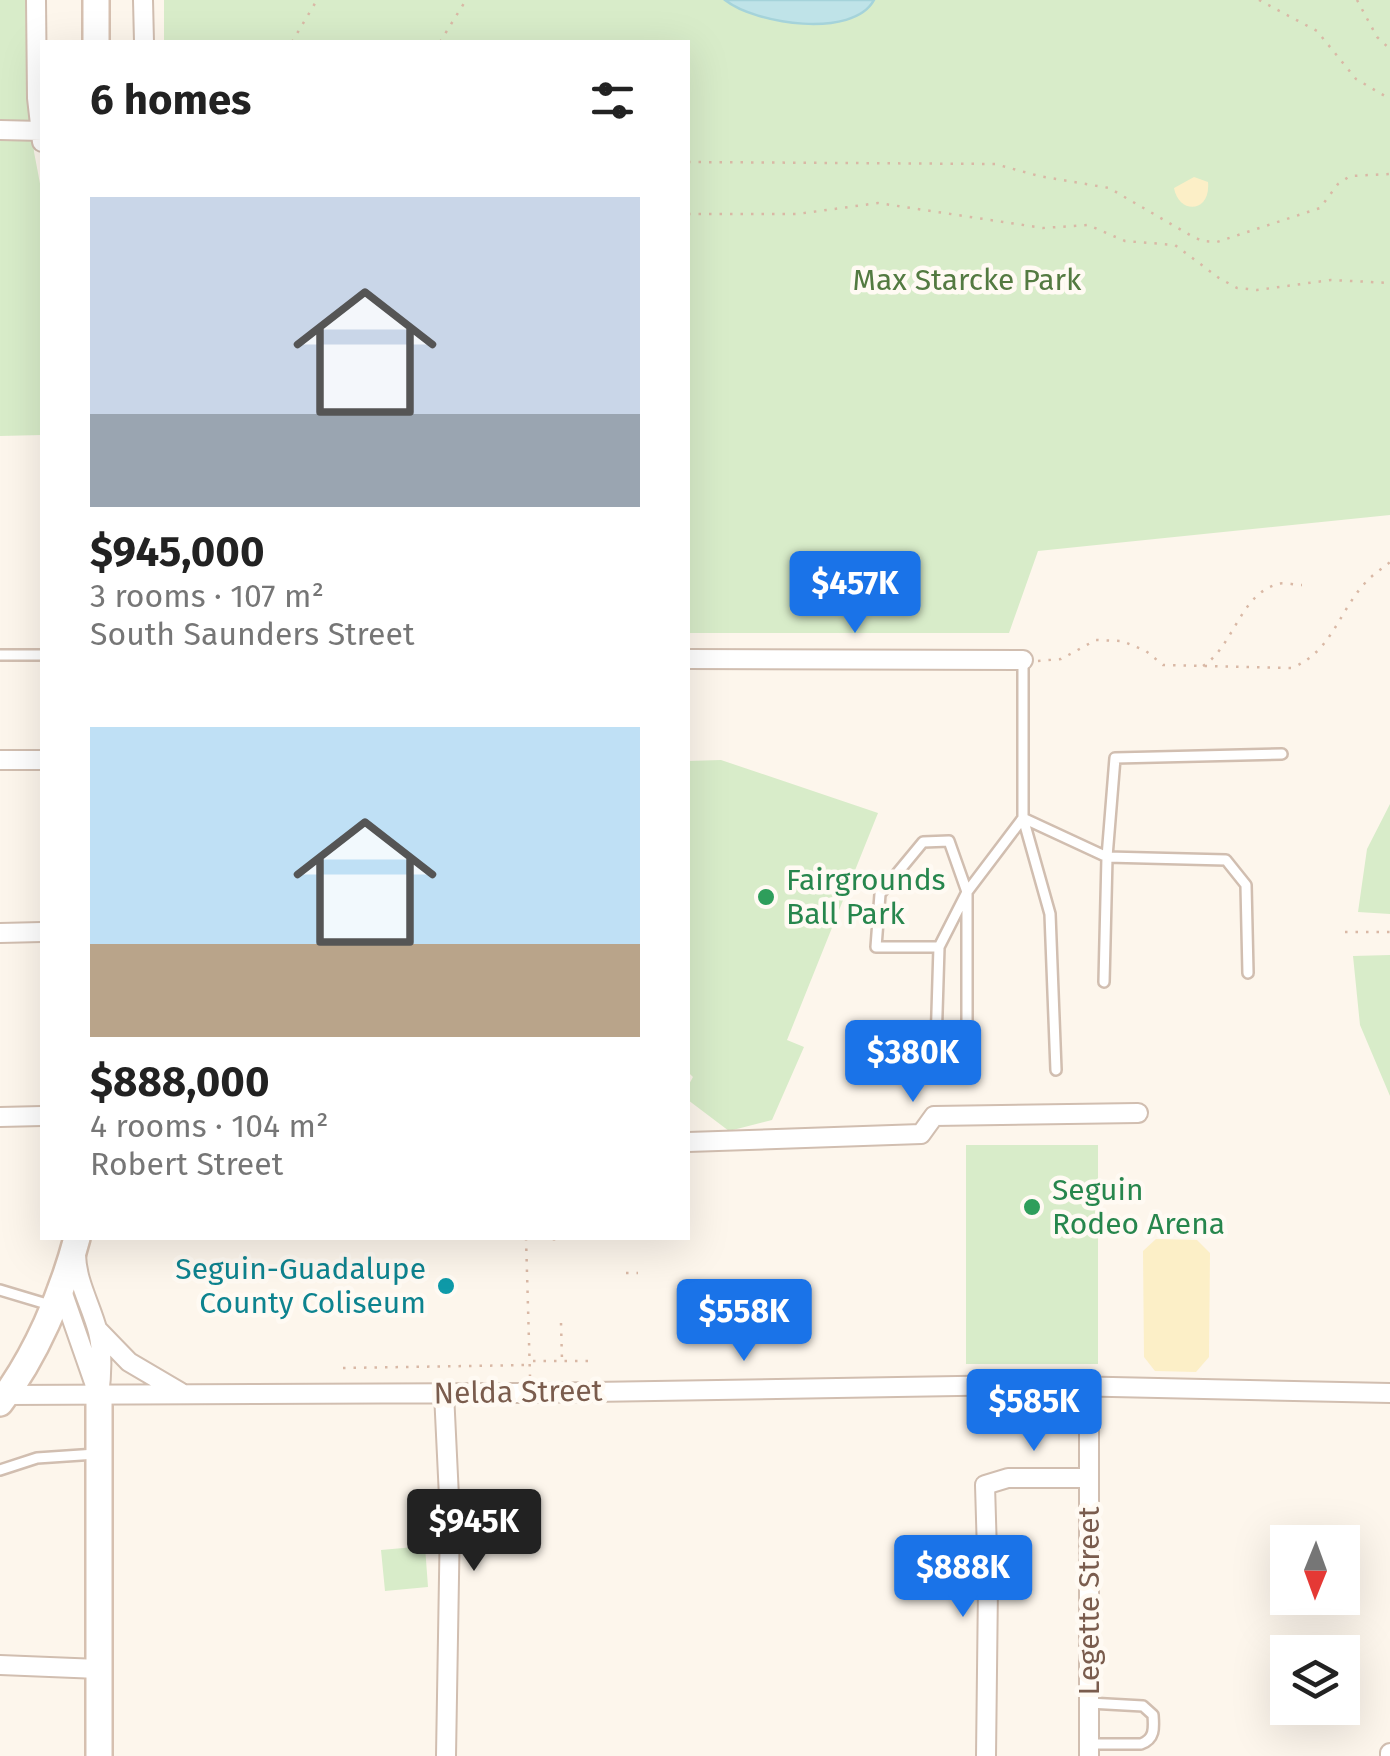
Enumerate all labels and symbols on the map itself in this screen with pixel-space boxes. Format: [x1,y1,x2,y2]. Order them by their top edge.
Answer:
park label: Max Starcke Park [853,262,1082,298]
pin: $457K [785,551,925,636]
place label: Fairgrounds Ball Park [786,862,946,932]
marker: Fairgrounds Ball Park [755,886,777,908]
pin: $380K [843,1020,983,1105]
place label: Seguin Rodeo Arena [1052,1172,1225,1242]
marker: Seguin Rodeo Arena [1021,1196,1043,1218]
place label: Seguin-Guadalupe County Coliseum [175,1251,426,1321]
marker: Seguin-Guadalupe County Coliseum [435,1275,457,1297]
pin: $558K [674,1279,814,1364]
pin: $585K [964,1369,1104,1454]
street label: Nelda Street [433,1373,603,1411]
pin: $945K [404,1489,544,1574]
street label: Legette Street [1071,1506,1107,1695]
north arrow [1270,1525,1360,1615]
pin: $888K [893,1535,1033,1620]

